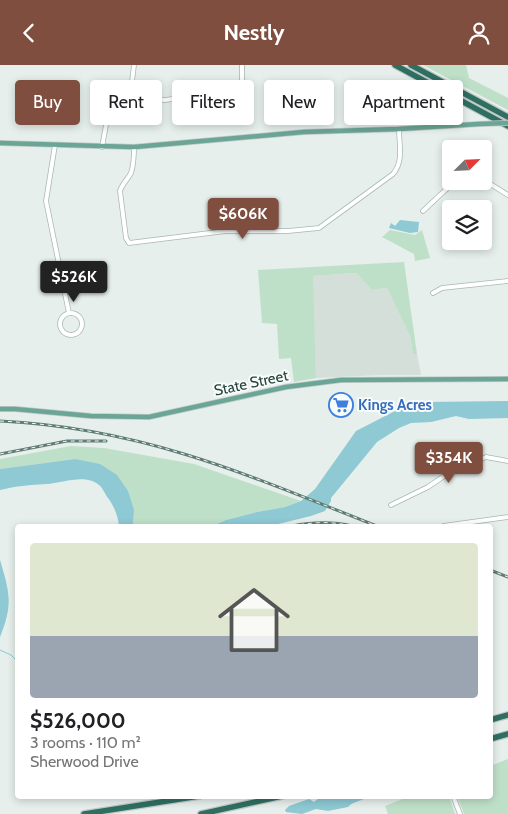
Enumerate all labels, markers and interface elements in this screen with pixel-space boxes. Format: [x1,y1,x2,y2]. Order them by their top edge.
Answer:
icon: back [15,19,43,47]
text: Nestly [224,19,284,46]
icon: person [465,19,493,47]
chip: Buy [15,80,80,125]
chip: Rent [90,80,162,125]
chip: Filters [172,80,254,125]
chip: New [264,80,334,125]
chip: Apartment [344,80,463,125]
north arrow [442,140,492,190]
map controls [442,140,492,250]
pin: $606K [208,197,278,240]
button: layers [442,200,492,250]
text: $606K [219,204,267,223]
pin: $526K [39,261,109,303]
text: $526K [51,267,97,286]
street label: State Street [212,366,290,400]
supermarket icon: Kings Acres [328,392,354,418]
place label: Kings Acres [358,396,432,414]
pin: $354K [414,441,484,484]
text: $354K [426,448,472,467]
icon: home [209,575,299,665]
text: $526,000 [30,708,126,733]
text: 3 rooms · 110 m² [30,733,141,752]
text: Sherwood Drive [30,752,139,771]

